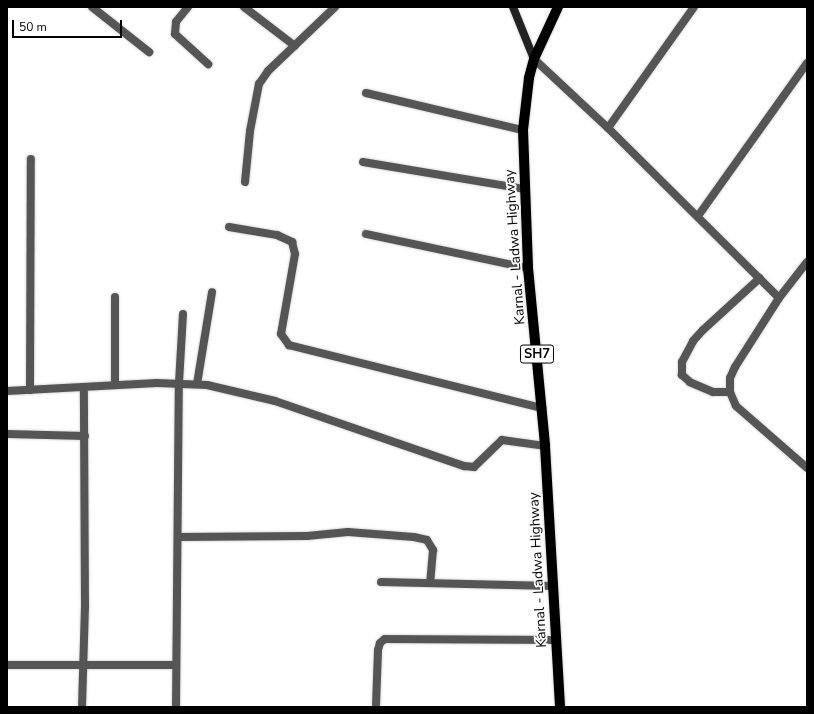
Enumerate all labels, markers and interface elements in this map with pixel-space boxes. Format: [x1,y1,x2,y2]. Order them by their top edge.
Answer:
scale bar [14,12,124,38]
text: 50 m [19,19,47,35]
street label: Karnal - Ladwa Highway [501,169,529,325]
road number: SH7 [519,343,555,365]
street label: Karnal - Ladwa Highway [526,492,550,648]

